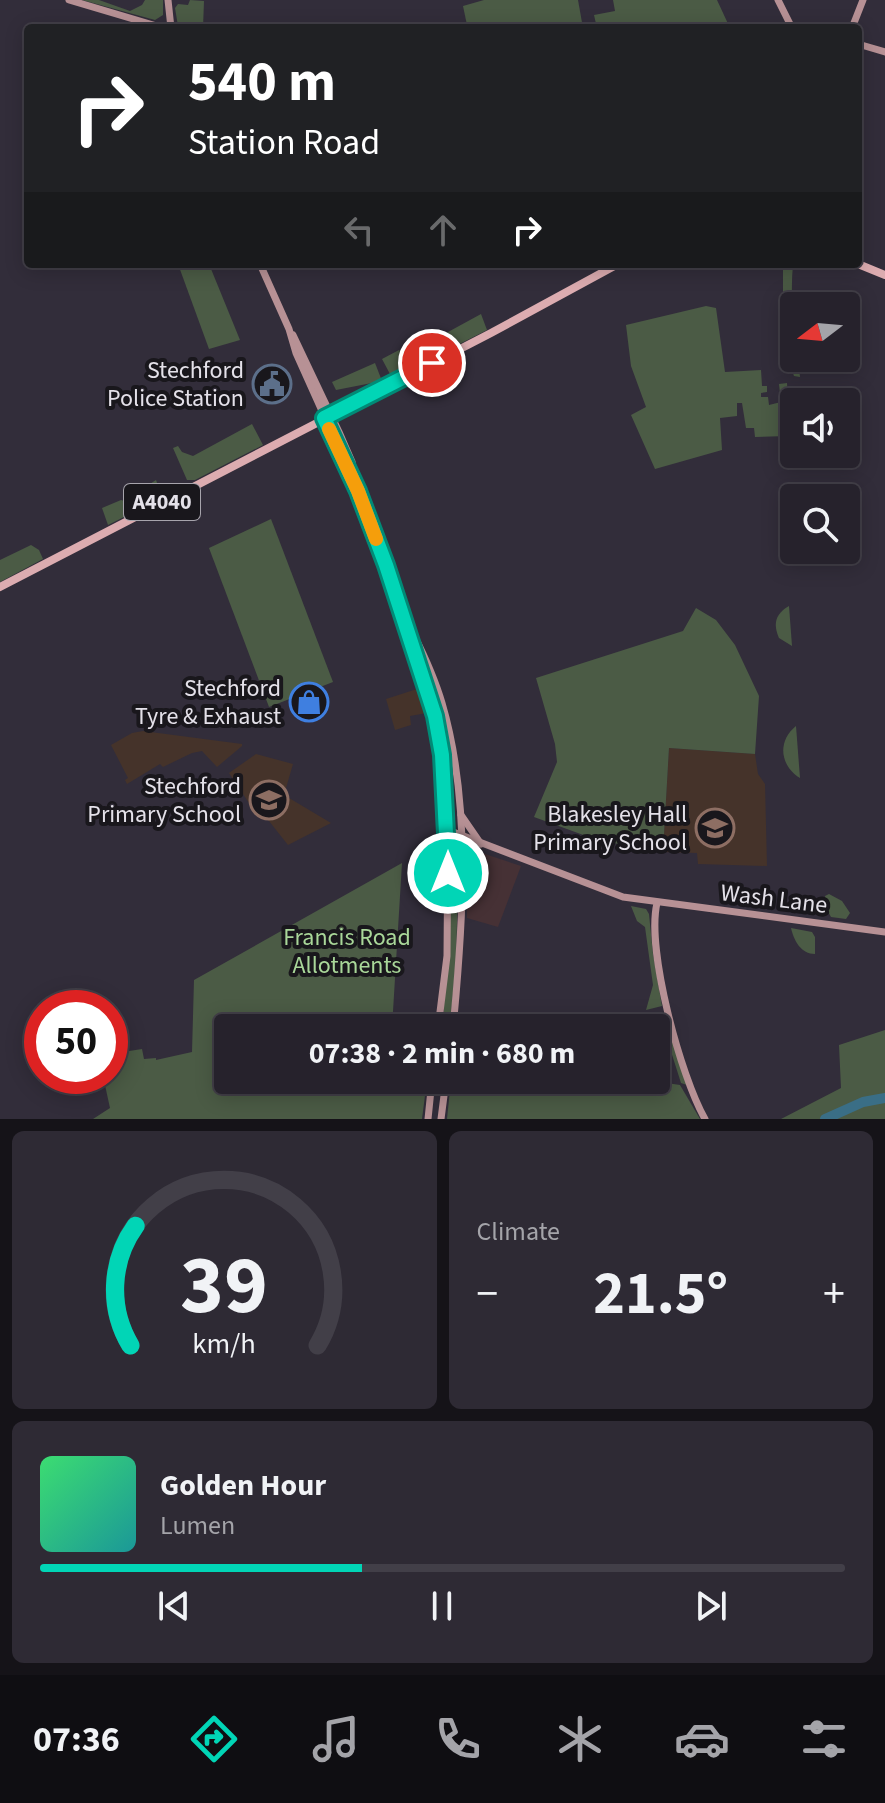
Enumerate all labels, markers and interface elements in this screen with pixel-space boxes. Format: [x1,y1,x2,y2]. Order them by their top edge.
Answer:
text: 540 m [188,43,336,122]
icon: right [56,56,160,160]
text: Station Road [188,117,380,168]
icon: left [337,208,381,252]
icon: ahead [421,208,465,252]
icon: right [505,208,549,252]
north arrow [780,292,860,372]
map controls [780,292,860,564]
pin [398,329,466,397]
icon: arrive [410,341,454,385]
place label: Stechford Police Station [107,353,244,416]
public building icon: Stechford Police Station [251,363,293,405]
button: sound [780,388,860,468]
road number: A4040 [124,484,200,520]
button: search [780,484,860,564]
place label: Stechford Tyre & Exhaust [135,671,281,734]
shop icon: Stechford Tyre & Exhaust [288,681,330,723]
place label: Stechford Primary School [87,769,241,832]
school or university icon: Stechford Primary School [248,779,290,821]
place label: Blakesley Hall Primary School [533,797,687,860]
school or university icon: Blakesley Hall Primary School [694,807,736,849]
position arrow [406,831,490,915]
street label: Wash Lane [719,875,829,923]
park label: Francis Road Allotments [283,920,411,983]
speed limit sign: 50 [24,990,128,1094]
text: 07:38 · 2 min · 680 m [309,1032,575,1075]
text: Climate [477,1213,560,1250]
text: 39 [180,1227,268,1345]
text: 21.5° [593,1252,728,1337]
text: − [477,1263,498,1326]
text: + [823,1263,845,1326]
text: km/h [193,1324,256,1364]
text: Golden Hour [160,1464,326,1507]
text: Lumen [160,1507,235,1544]
icon: previous [152,1584,196,1628]
icon: pause [420,1584,464,1628]
icon: next [689,1584,733,1628]
icon: directions [186,1711,242,1767]
icon: music [308,1711,364,1767]
icon: phone [430,1711,486,1767]
icon: climate [552,1711,608,1767]
icon: car [674,1711,730,1767]
icon: filters [796,1711,852,1767]
text: 07:36 [33,1714,120,1765]

